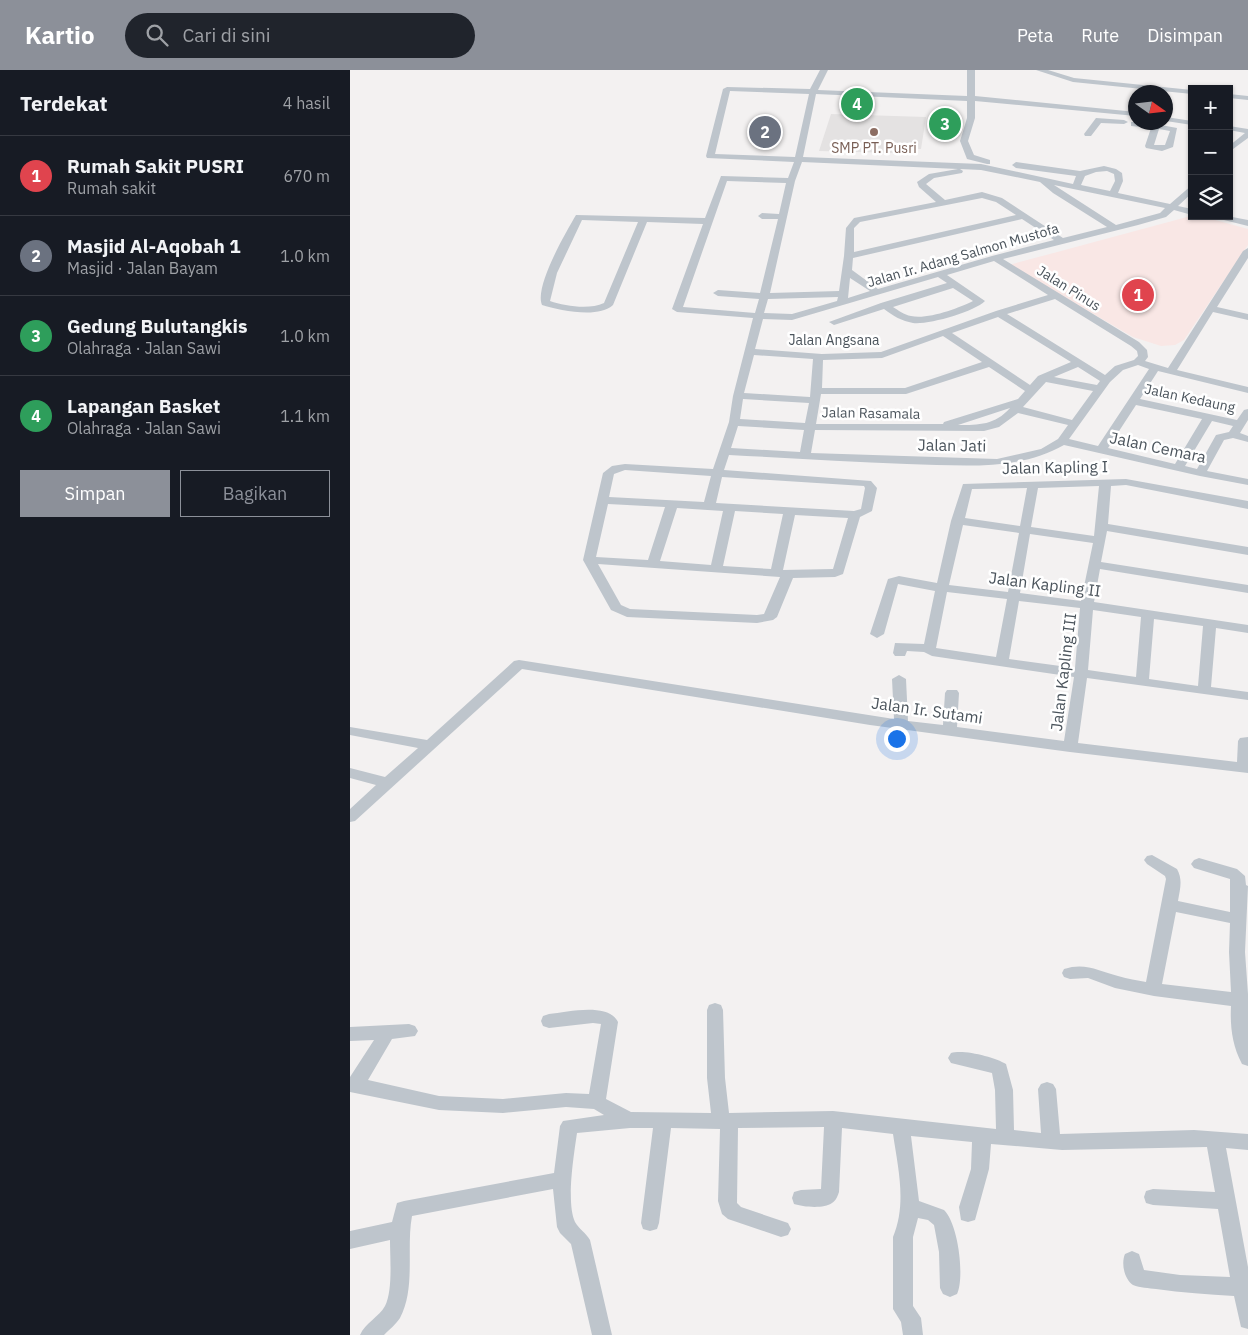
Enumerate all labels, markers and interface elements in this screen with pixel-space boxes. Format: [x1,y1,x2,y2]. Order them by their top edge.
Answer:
search box [125,13,475,58]
text: Kartio [25,19,95,51]
icon: search [143,21,171,49]
text: Cari di sini [183,23,270,47]
text: Peta [1017,24,1053,47]
text: Rute [1081,24,1119,47]
text: Disimpan [1147,24,1223,47]
pin: 4 [841,85,873,123]
north arrow [1128,85,1173,130]
map controls [1188,85,1233,220]
button: + [1188,85,1233,130]
text: Terdekat [20,89,108,117]
text: 4 hasil [283,93,330,113]
pin: 3 [929,105,961,143]
pin: 2 [749,113,781,151]
marker: SMP PT. Pusri [868,126,880,138]
button: − [1188,130,1233,175]
place label: SMP PT. Pusri [831,139,917,157]
text: Rumah Sakit PUSRI [67,154,244,178]
text: 1 [31,166,41,186]
text: 670 m [283,166,330,186]
button: layers [1188,175,1233,220]
text: Rumah sakit [67,178,156,198]
street label: Jalan Ir. Adang Salmon Mustofa [865,219,1061,291]
text: Masjid Al-Aqobah 1 [67,234,241,258]
text: 2 [31,246,41,266]
text: 1.0 km [280,246,330,266]
text: Masjid · Jalan Bayam [67,258,218,278]
street label: Jalan Pinus [1034,261,1104,315]
pin: 1 [1122,276,1154,314]
text: Gedung Bulutangkis [67,314,247,338]
text: 3 [31,326,41,346]
text: 1.0 km [280,326,330,346]
street label: Jalan Angsana [788,331,880,349]
text: Olahraga · Jalan Sawi [67,338,221,358]
street label: Jalan Kedaung [1143,380,1238,417]
text: Lapangan Basket [67,394,220,418]
street label: Jalan Rasamala [821,403,921,423]
text: 4 [31,406,41,426]
text: 1.1 km [280,406,330,426]
text: Olahraga · Jalan Sawi [67,418,221,438]
street label: Jalan Cemara [1108,427,1208,467]
street label: Jalan Jati [917,434,987,456]
street label: Jalan Kapling I [1002,456,1108,478]
button: Simpan [20,470,170,517]
button: Bagikan [180,470,330,517]
street label: Jalan Kapling II [988,567,1102,601]
street label: Jalan Kapling III [1046,612,1080,732]
street label: Jalan Ir. Sutami [870,692,984,728]
your location [884,726,910,752]

